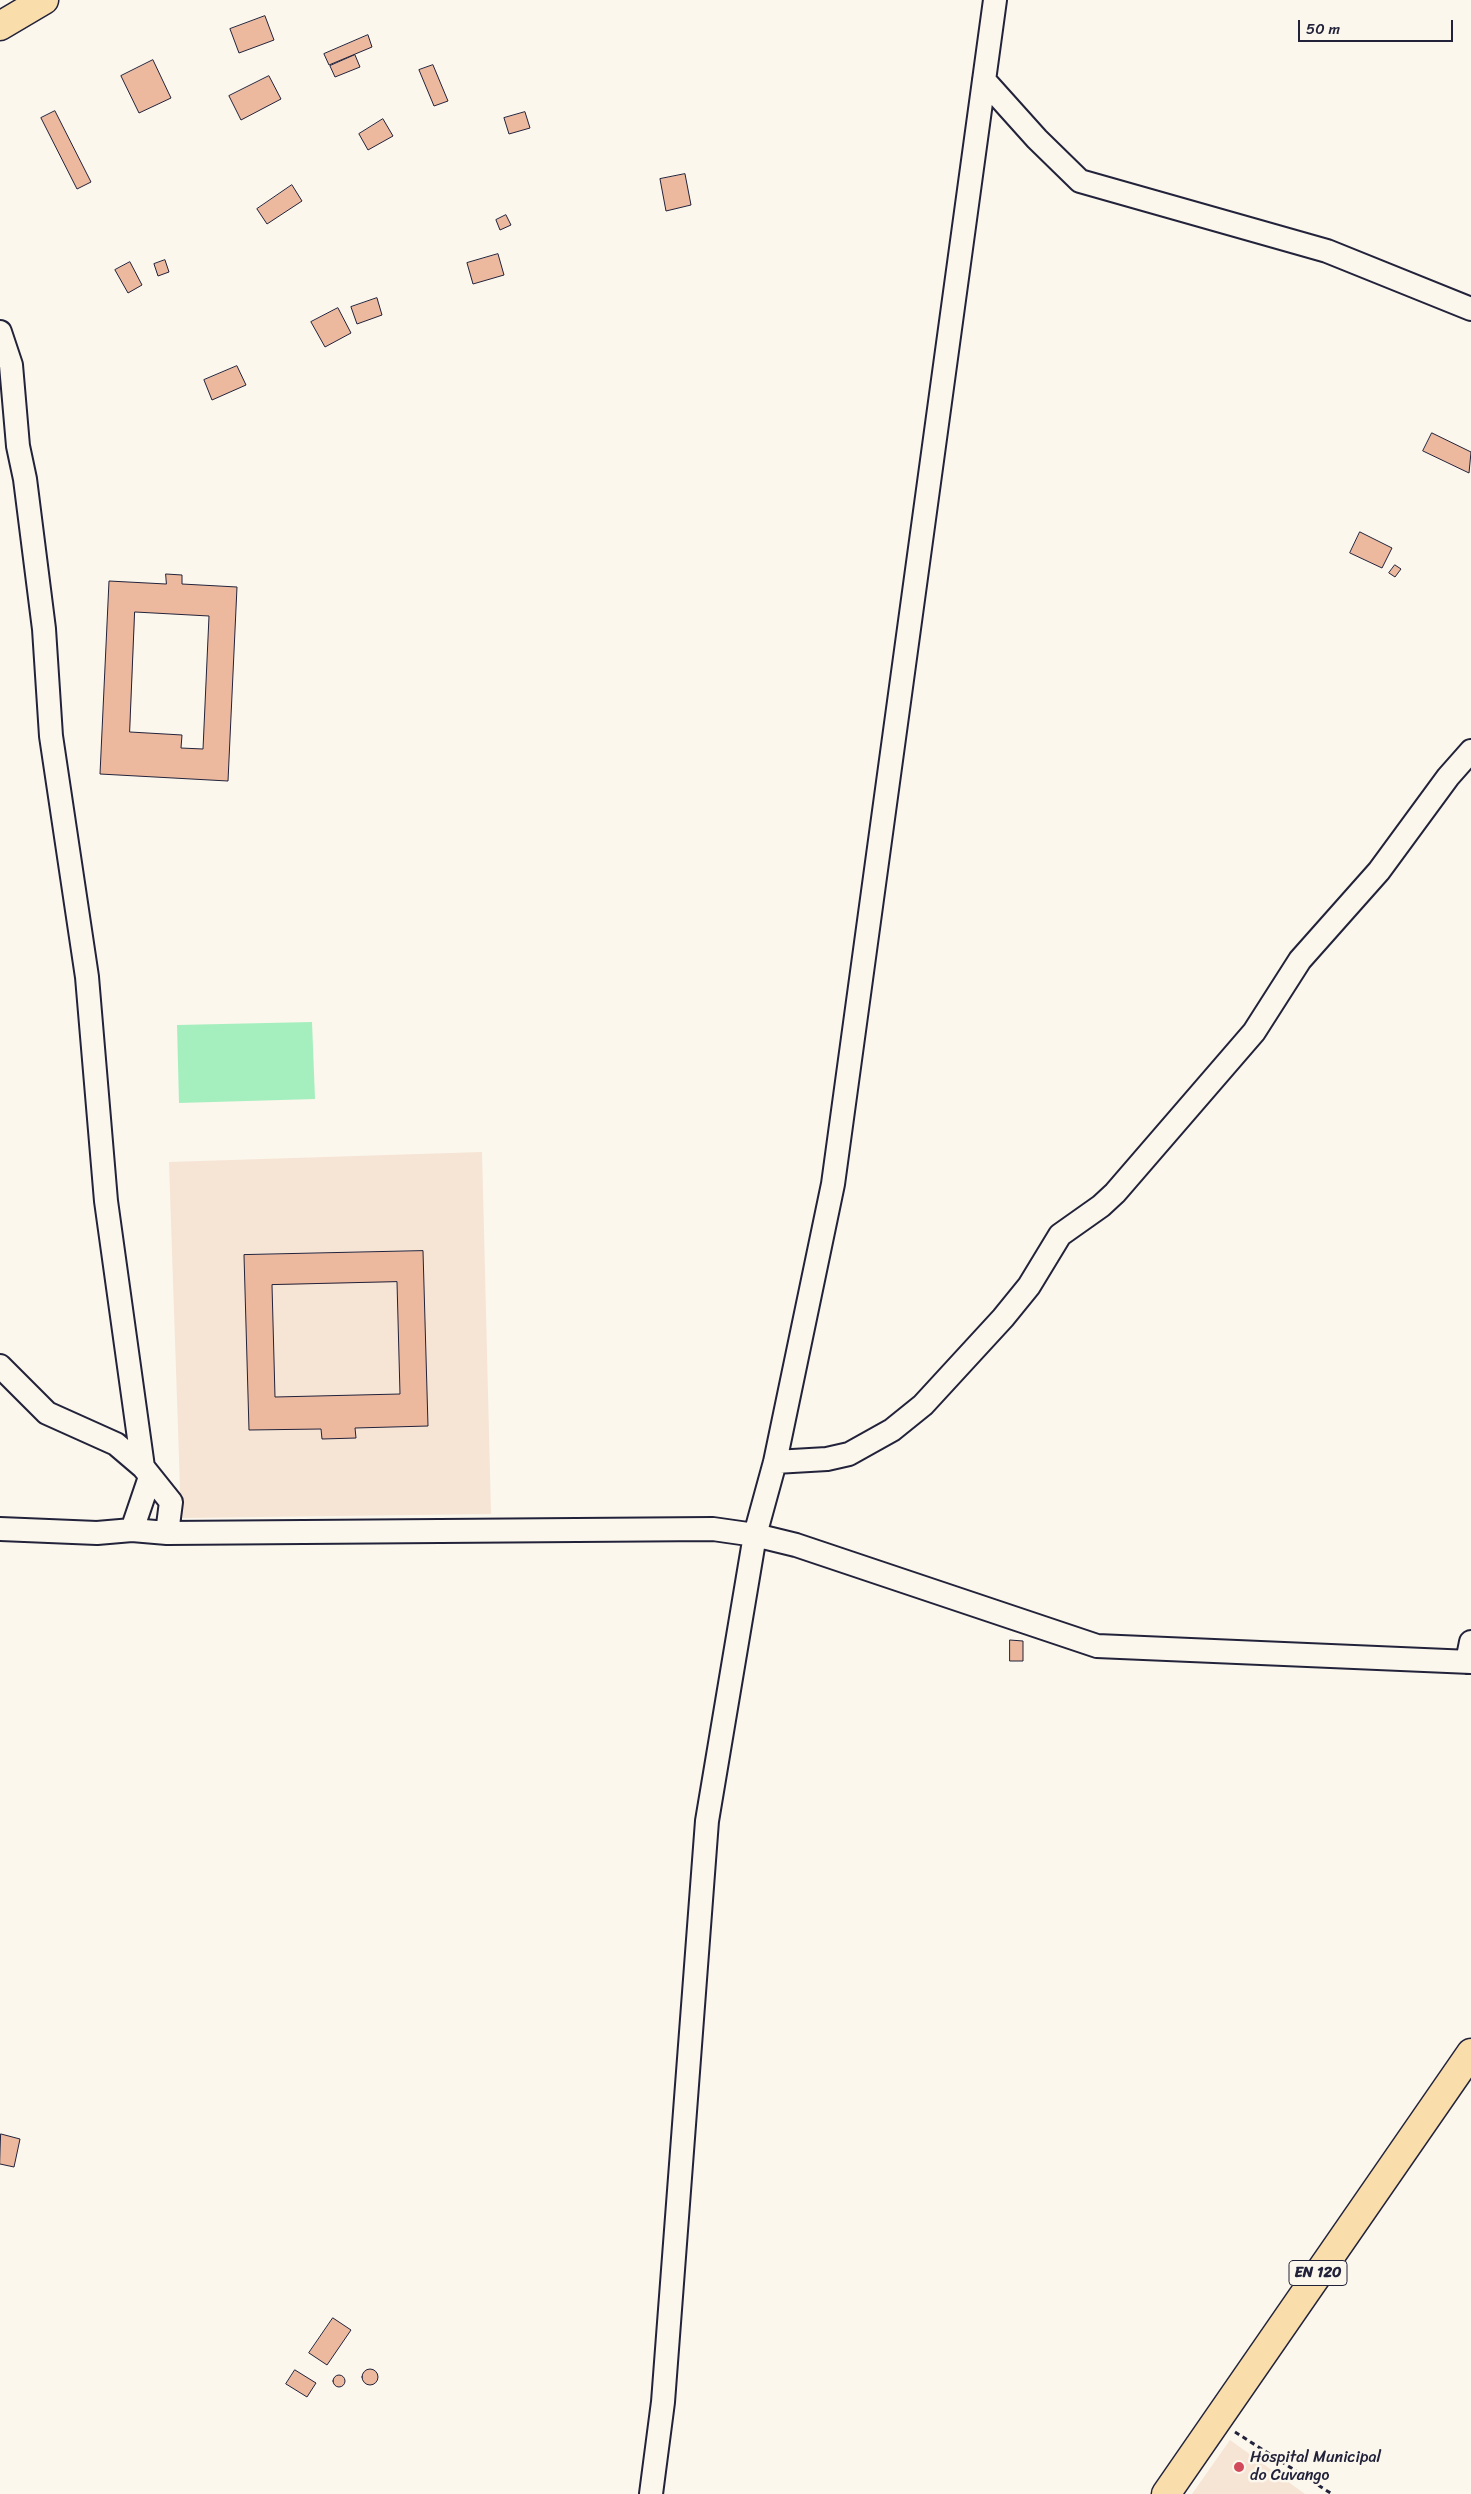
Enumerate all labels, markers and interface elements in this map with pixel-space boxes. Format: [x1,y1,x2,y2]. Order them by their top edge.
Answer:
scale bar [1301,10,1456,42]
text: 50 m [1306,16,1340,42]
road number: EN 120 [1289,2260,1347,2286]
place label: Hospital Municipal do Cuvango [1250,2448,1381,2486]
marker: Hospital Municipal do Cuvango [1232,2460,1246,2474]

